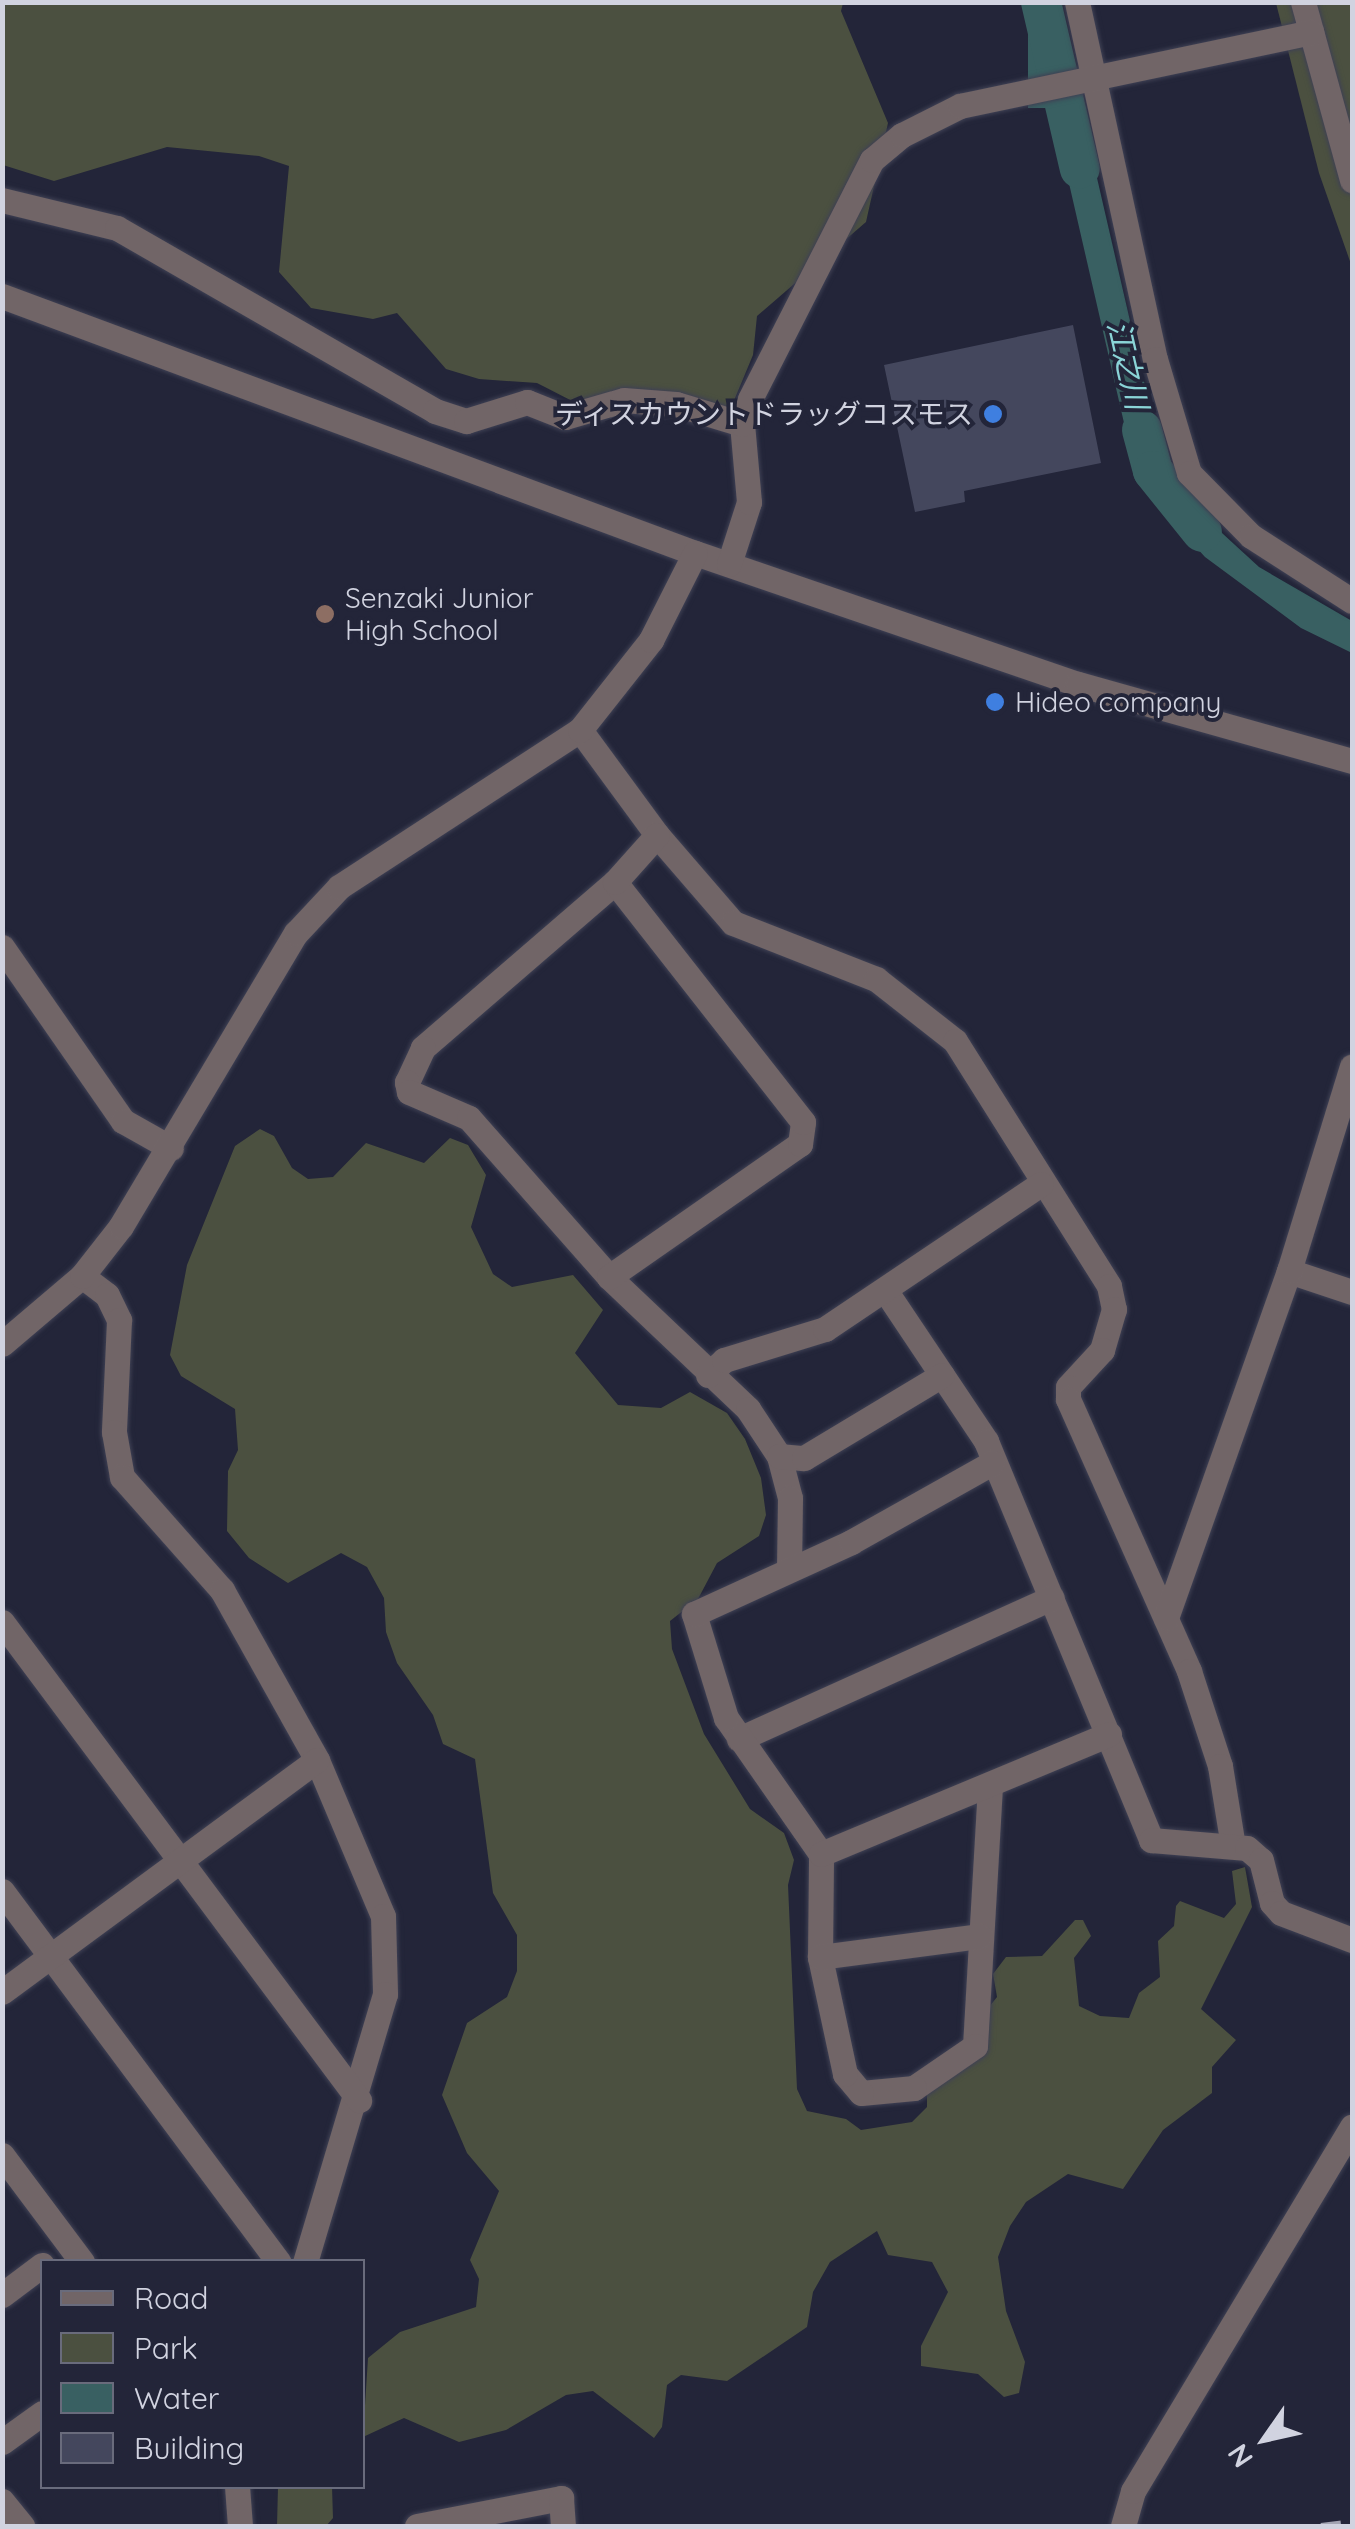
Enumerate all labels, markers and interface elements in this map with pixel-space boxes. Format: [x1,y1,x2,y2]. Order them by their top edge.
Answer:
water label: 江之川 [1100,317,1156,413]
place label: ディスカウントドラッグコスモス [553,397,973,431]
marker: ディスカウントドラッグコスモス [982,403,1004,425]
place label: Senzaki Junior High School [345,581,534,647]
marker: Senzaki Junior High School [314,603,336,625]
place label: Hideo company [1015,685,1221,719]
marker: Hideo company [984,691,1006,713]
legend [40,2259,365,2489]
text: Road [134,2279,208,2317]
text: Park [134,2329,198,2367]
text: Water [134,2379,219,2417]
north arrow [1215,2389,1315,2489]
text: Building [134,2429,244,2467]
text: N [1219,2438,1260,2474]

